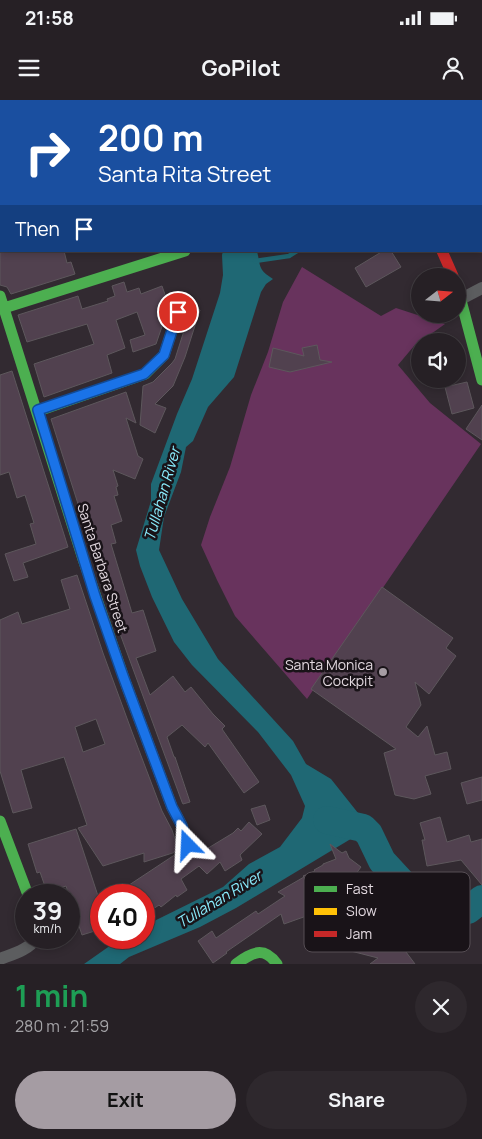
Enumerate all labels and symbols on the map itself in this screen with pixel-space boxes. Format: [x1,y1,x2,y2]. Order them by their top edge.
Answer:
north arrow [411,268,466,322]
pin [157,291,199,333]
water label: Tullahan River [139,442,186,543]
street label: Santa Barbara Street [73,501,133,635]
place label: Santa Monica Cockpit [285,655,373,690]
marker: Santa Monica Cockpit [377,666,389,678]
position arrow [161,818,213,870]
water label: Tullahan River [172,864,268,933]
legend [304,872,470,952]
text: Fast [346,879,374,898]
speed limit sign: 40 [90,884,155,949]
text: Slow [346,901,377,920]
text: Jam [346,924,372,943]

